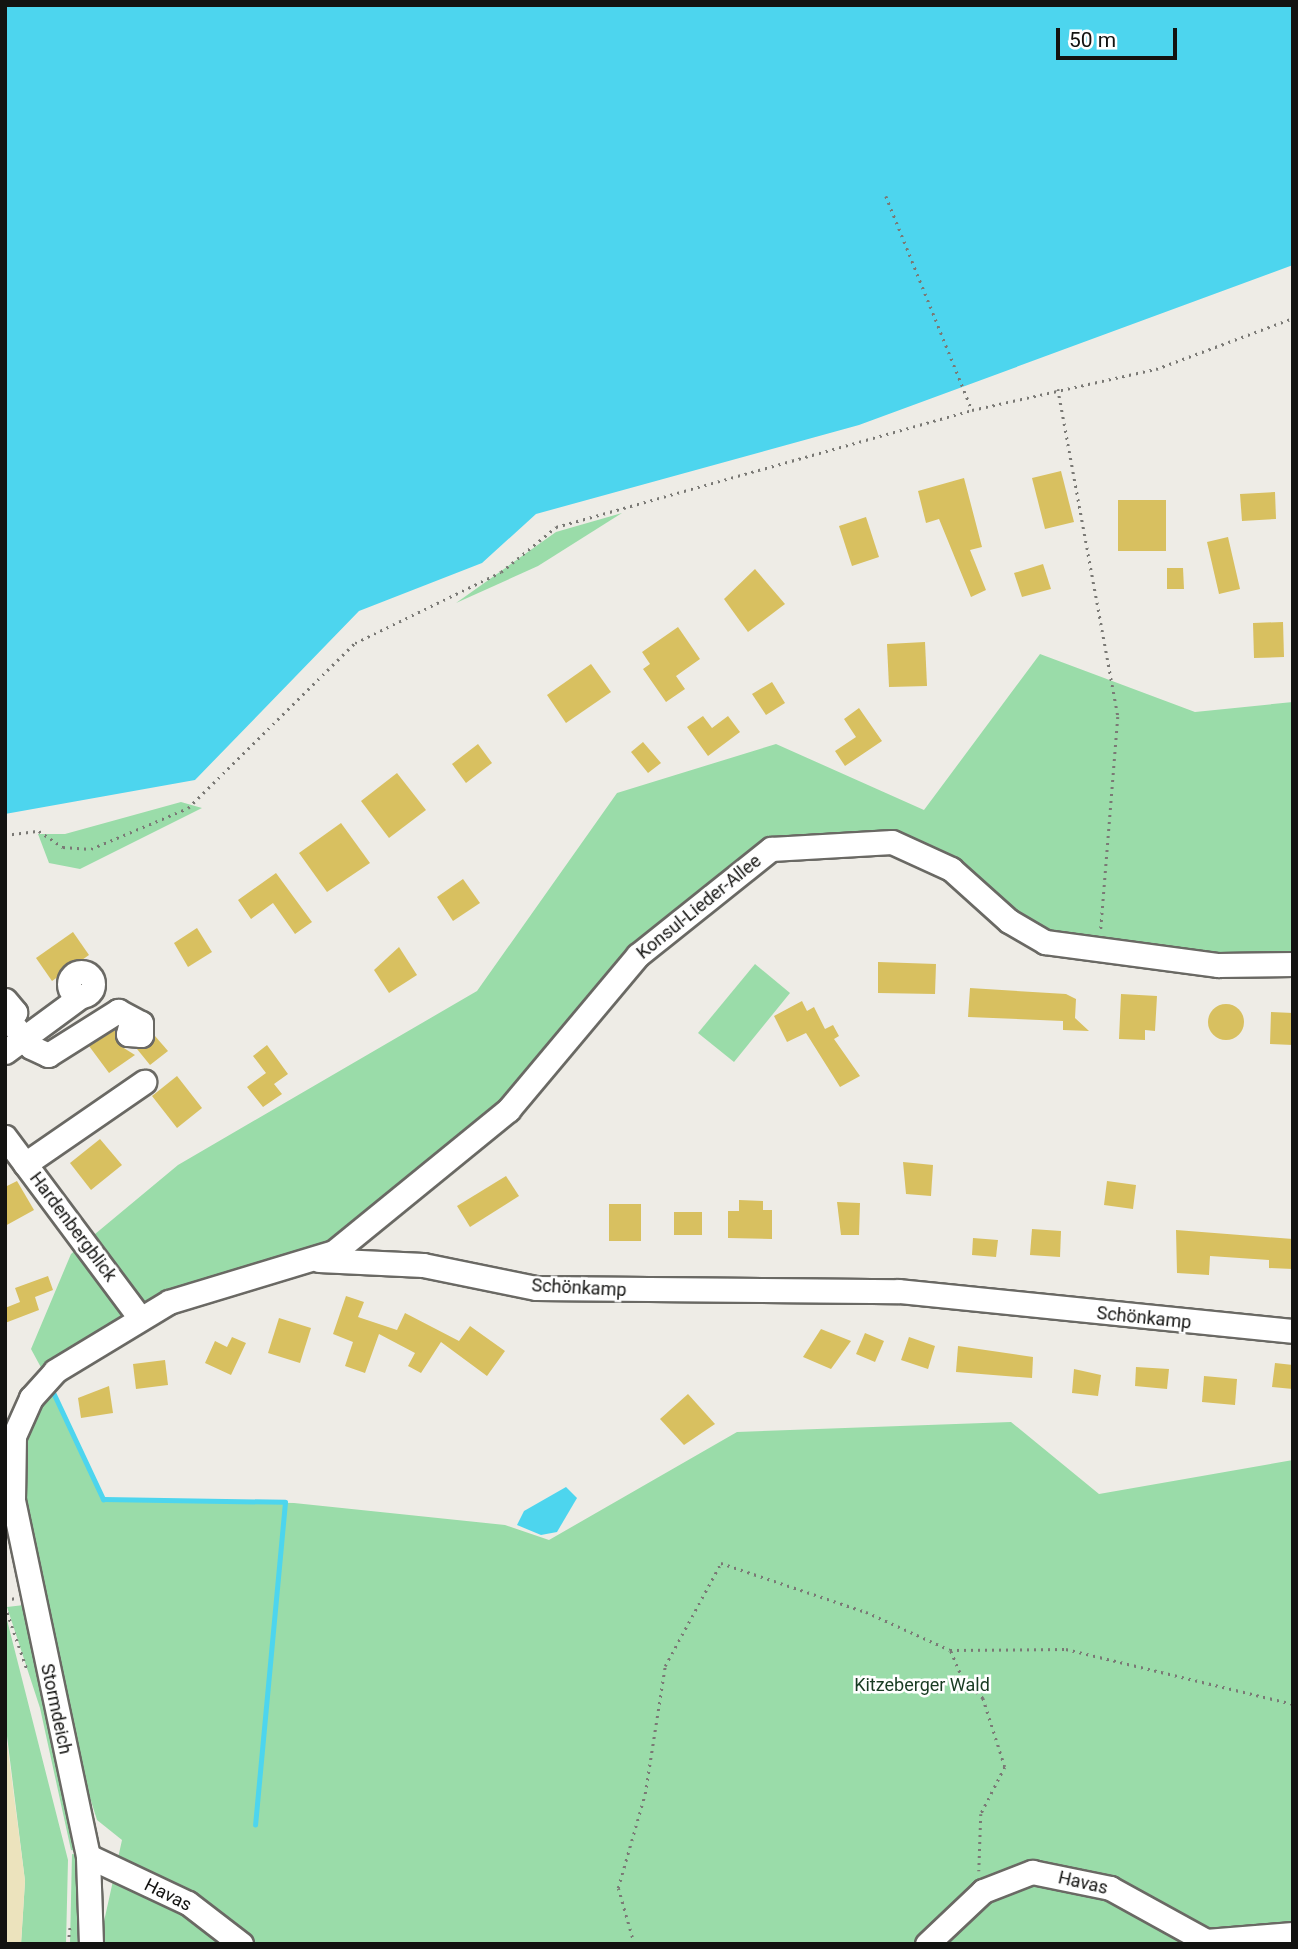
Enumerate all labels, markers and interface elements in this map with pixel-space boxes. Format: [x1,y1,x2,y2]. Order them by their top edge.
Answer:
scale bar [1060,14,1181,58]
text: 50 m [1069,28,1116,52]
street label: Konsul-Lieder-Allee [632,850,766,964]
street label: Hardenbergblick [25,1168,121,1286]
street label: Schönkamp [531,1275,627,1301]
street label: Schönkamp [1096,1302,1192,1334]
street label: Stormdeich [36,1662,76,1756]
park label: Kitzeberger Wald [854,1674,990,1696]
street label: Havas [1056,1867,1110,1899]
street label: Havas [141,1874,195,1916]

